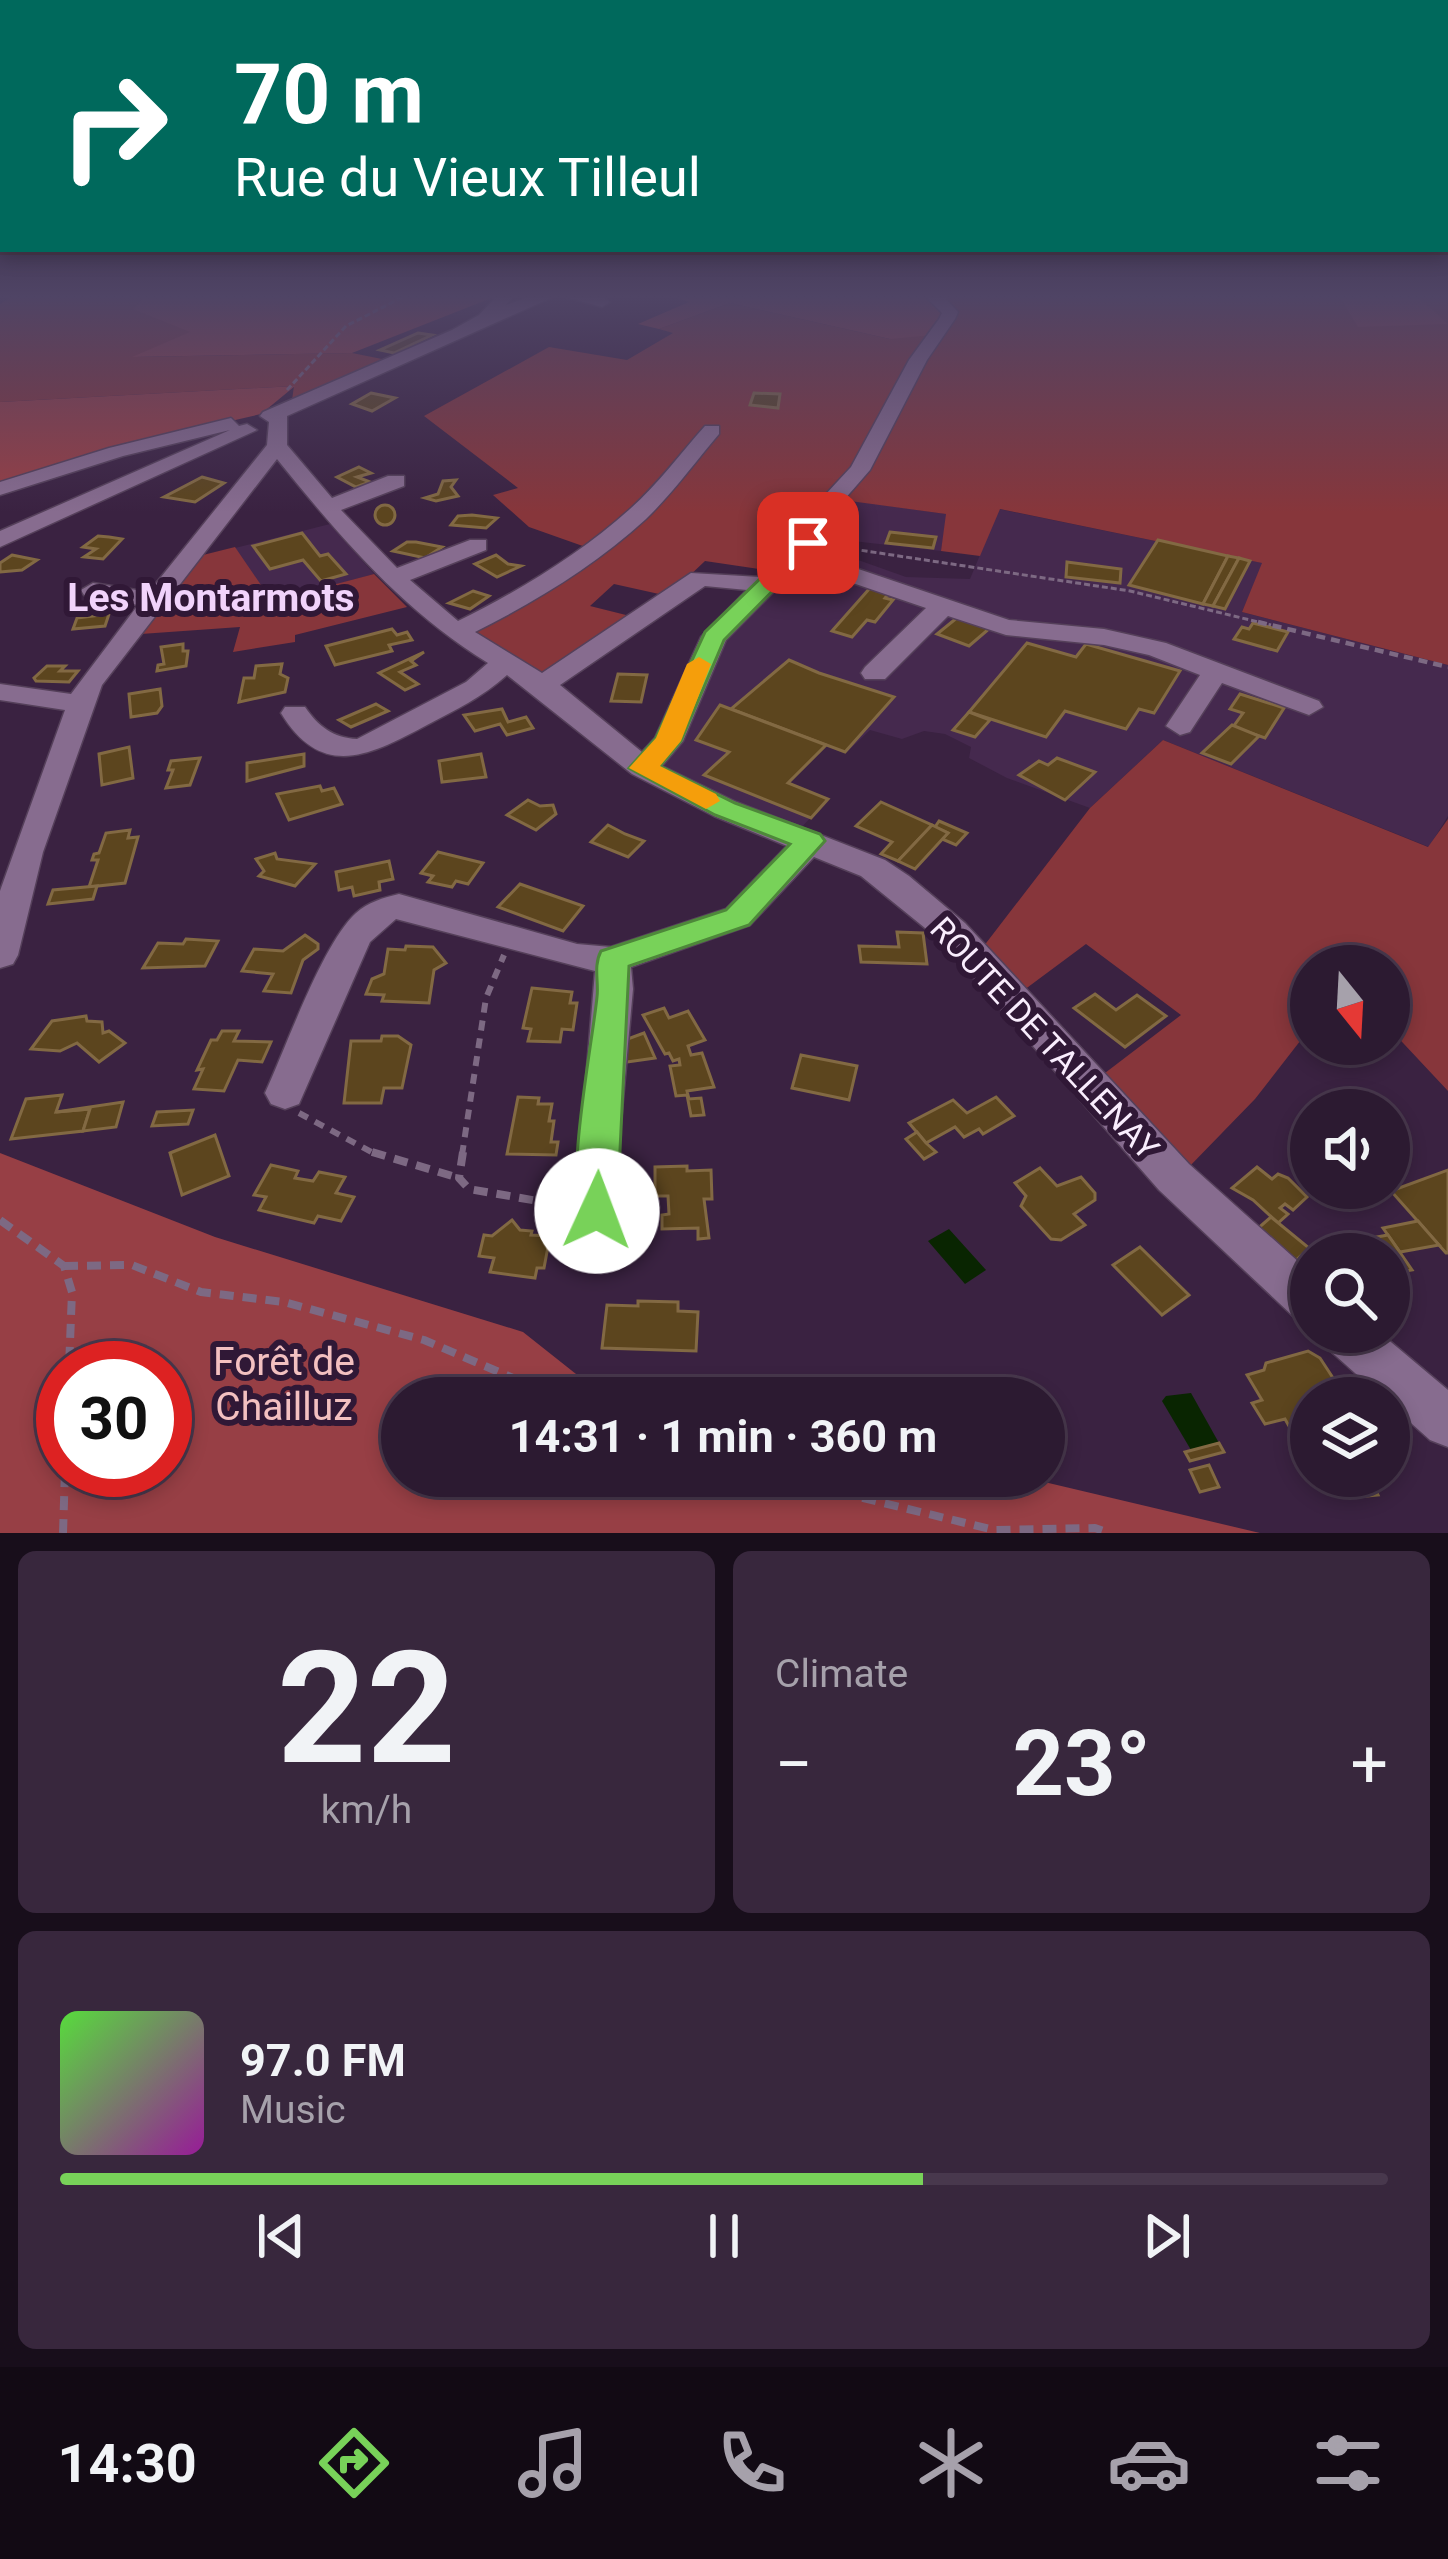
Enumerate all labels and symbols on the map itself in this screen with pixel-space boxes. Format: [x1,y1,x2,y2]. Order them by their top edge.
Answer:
pin [757,492,859,594]
district label: Les Montarmots [67,575,355,621]
street label: ROUTE DE TALLENAY [922,909,1167,1168]
north arrow [1290,945,1410,1065]
position arrow [534,1148,660,1274]
park label: Forêt de Chailluz [213,1339,355,1430]
speed limit sign: 30 [36,1341,192,1497]

